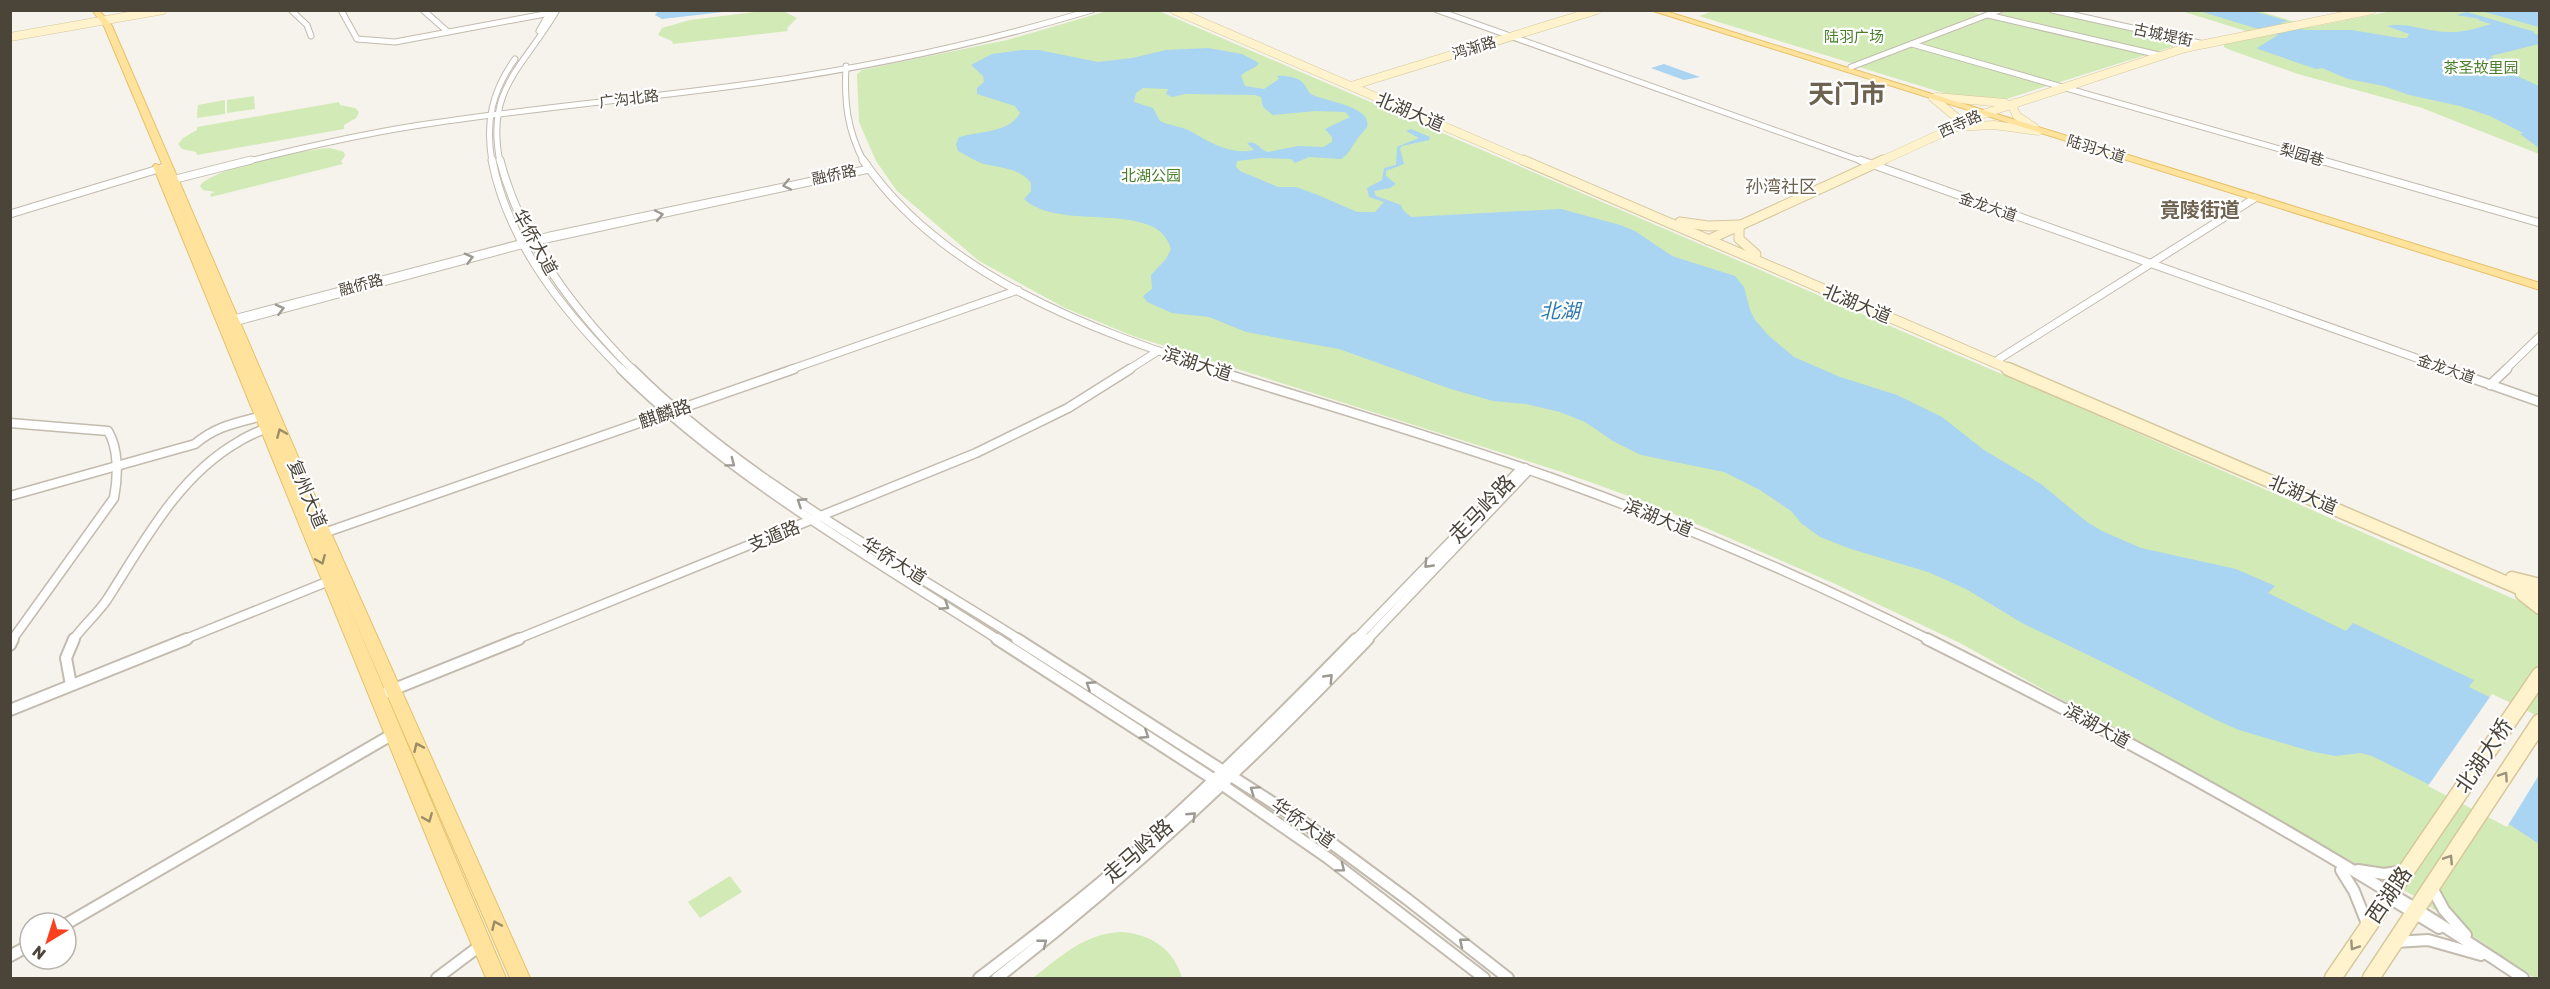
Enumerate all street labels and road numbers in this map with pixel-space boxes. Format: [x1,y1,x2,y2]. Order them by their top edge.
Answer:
street label: 古城堤街 [2132,20,2194,50]
street label: 鸿渐路 [1450,33,1498,63]
street label: 广沟北路 [598,86,660,112]
street label: 北湖大道 [1373,88,1447,136]
street label: 西寺路 [1936,107,1984,141]
street label: 陆羽大道 [2065,132,2127,166]
street label: 梨园巷 [2278,140,2326,170]
street label: 融侨路 [810,162,858,188]
street label: 金龙大道 [1957,189,2019,225]
street label: 华侨大道 [508,205,562,279]
street label: 融侨路 [337,270,385,300]
street label: 北湖大道 [1820,280,1894,328]
street label: 滨湖大道 [1159,342,1235,386]
street label: 金龙大道 [2415,351,2477,387]
street label: 麒麟路 [636,395,694,433]
street label: 复州大道 [283,457,331,531]
street label: 走马岭路 [1443,470,1520,548]
street label: 北湖大道 [2266,471,2340,519]
street label: 滨湖大道 [1621,494,1695,542]
street label: 支遁路 [745,516,803,556]
street label: 华侨大道 [858,533,930,589]
street label: 滨湖大道 [2060,699,2134,753]
street label: 北湖大桥 [2450,714,2517,798]
street label: 华侨大道 [1267,793,1339,853]
street label: 走马岭路 [1098,814,1178,888]
street label: 西湖路 [2361,862,2417,928]

